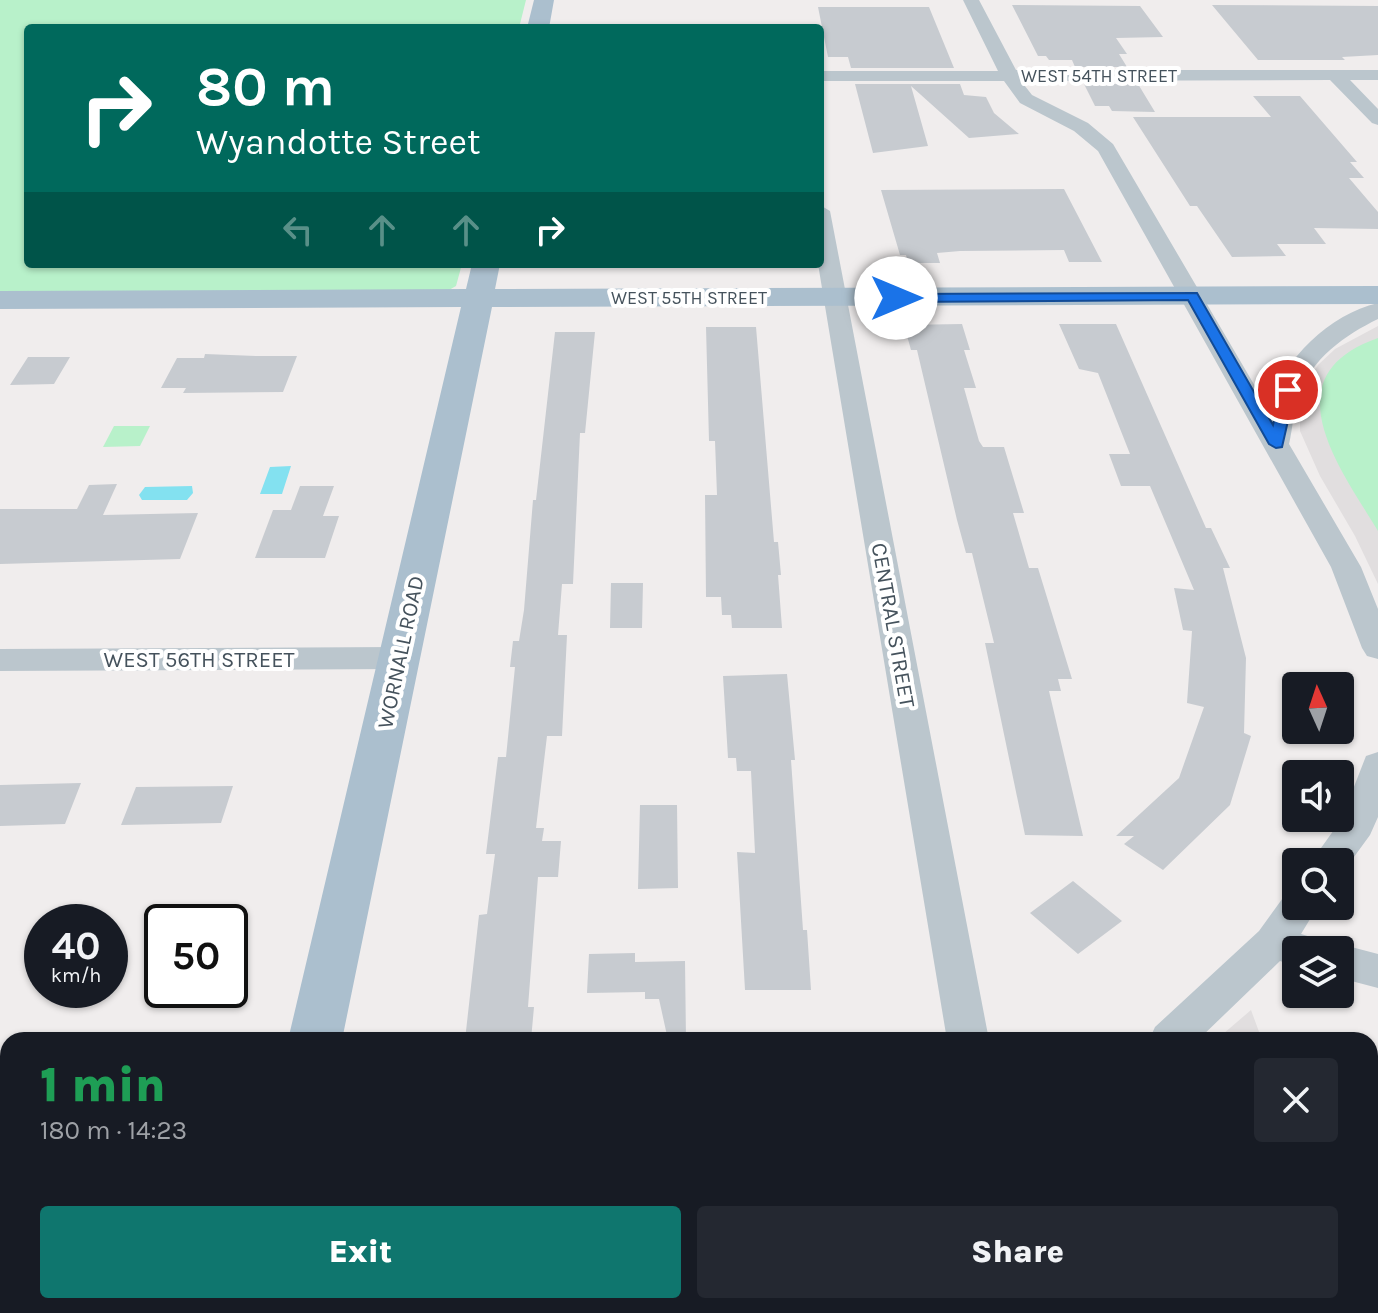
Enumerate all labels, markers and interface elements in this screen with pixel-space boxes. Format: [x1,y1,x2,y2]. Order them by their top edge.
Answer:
text: 80 m [196,54,335,119]
icon: right [64,56,168,160]
street label: WEST 54TH STREET [1021,65,1177,87]
text: Wyandotte Street [196,121,480,163]
icon: left [276,208,320,252]
icon: ahead [360,208,404,252]
icon: ahead [444,208,488,252]
icon: right [528,208,572,252]
position arrow [854,256,938,340]
street label: WEST 55TH STREET [611,287,767,309]
pin [1254,356,1322,424]
icon: arrive [1266,368,1310,412]
street label: CENTRAL STREET [866,541,920,710]
street label: WORNALL ROAD [372,573,430,731]
street label: WEST 56TH STREET [103,647,295,673]
north arrow [1282,672,1354,744]
map controls [1282,672,1354,1008]
button: sound [1282,760,1354,832]
button: search [1282,848,1354,920]
speed limit sign: 50 [144,904,248,1008]
text: 40 [51,922,101,969]
button: layers [1282,936,1354,1008]
text: km/h [51,964,101,987]
text: 1 min [40,1057,166,1113]
button: close [1254,1058,1338,1142]
text: 180 m · 14:23 [40,1115,187,1146]
button: Exit [40,1206,681,1298]
button: Share [697,1206,1338,1298]

